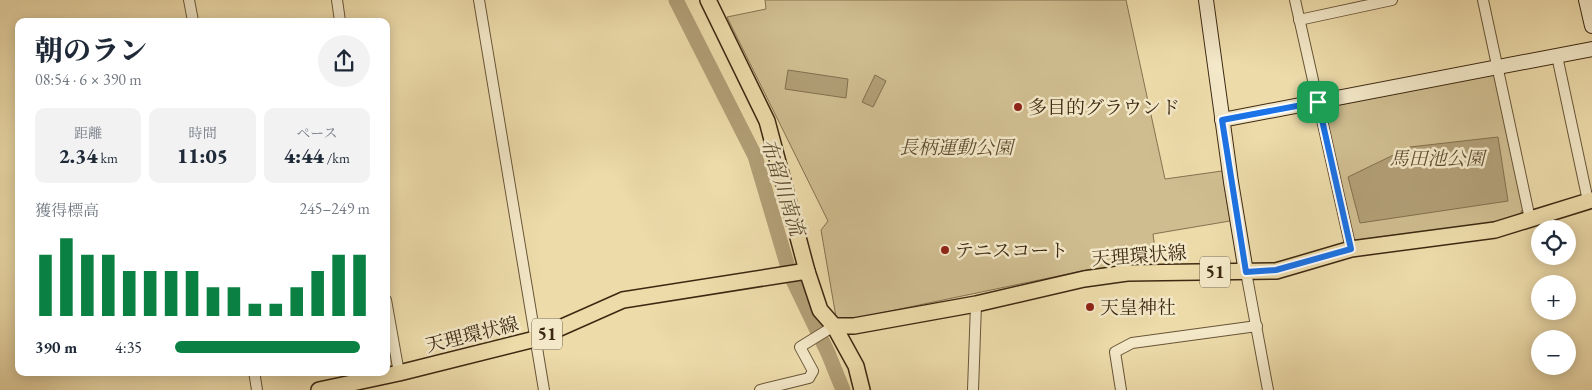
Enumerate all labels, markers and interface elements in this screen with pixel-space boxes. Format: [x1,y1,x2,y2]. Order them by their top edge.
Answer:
text: 朝のラン [35,32,147,68]
button: share [318,35,370,87]
text: 08:54 · 6 × 390 m [35,69,142,90]
pin [1297,81,1339,123]
icon: arrive [1304,88,1332,116]
place label: 多目的グラウンド [1028,95,1180,120]
marker: 多目的グラウンド [1012,101,1024,113]
text: 距離 [74,124,102,142]
text: 時間 [188,124,216,142]
text: ペース [296,124,337,142]
water label: 布留川南流 [755,135,812,241]
park label: 長柄運動公園 [899,135,1016,160]
text: 2.34 [58,142,98,169]
text: 11:05 [177,142,228,169]
text: 4:44 [284,142,324,169]
park label: 馬田池公園 [1389,146,1487,171]
text: km [98,149,118,167]
text: /km [324,149,350,167]
text: 245–249 m [299,198,370,219]
text: 獲得標高 [35,200,99,221]
map controls [1531,220,1576,375]
button: locate [1531,220,1576,265]
place label: テニスコート [955,238,1068,263]
street label: 天理環状線 [1091,240,1187,271]
marker: テニスコート [939,244,951,256]
road number: 51 [1200,256,1230,288]
button: + [1531,275,1576,320]
place label: 天皇神社 [1100,295,1176,320]
marker: 天皇神社 [1084,301,1096,313]
street label: 天理環状線 [423,311,521,358]
road number: 51 [532,318,562,349]
button: − [1531,330,1576,375]
text: 390 m [35,337,77,358]
text: 4:35 [115,337,142,358]

